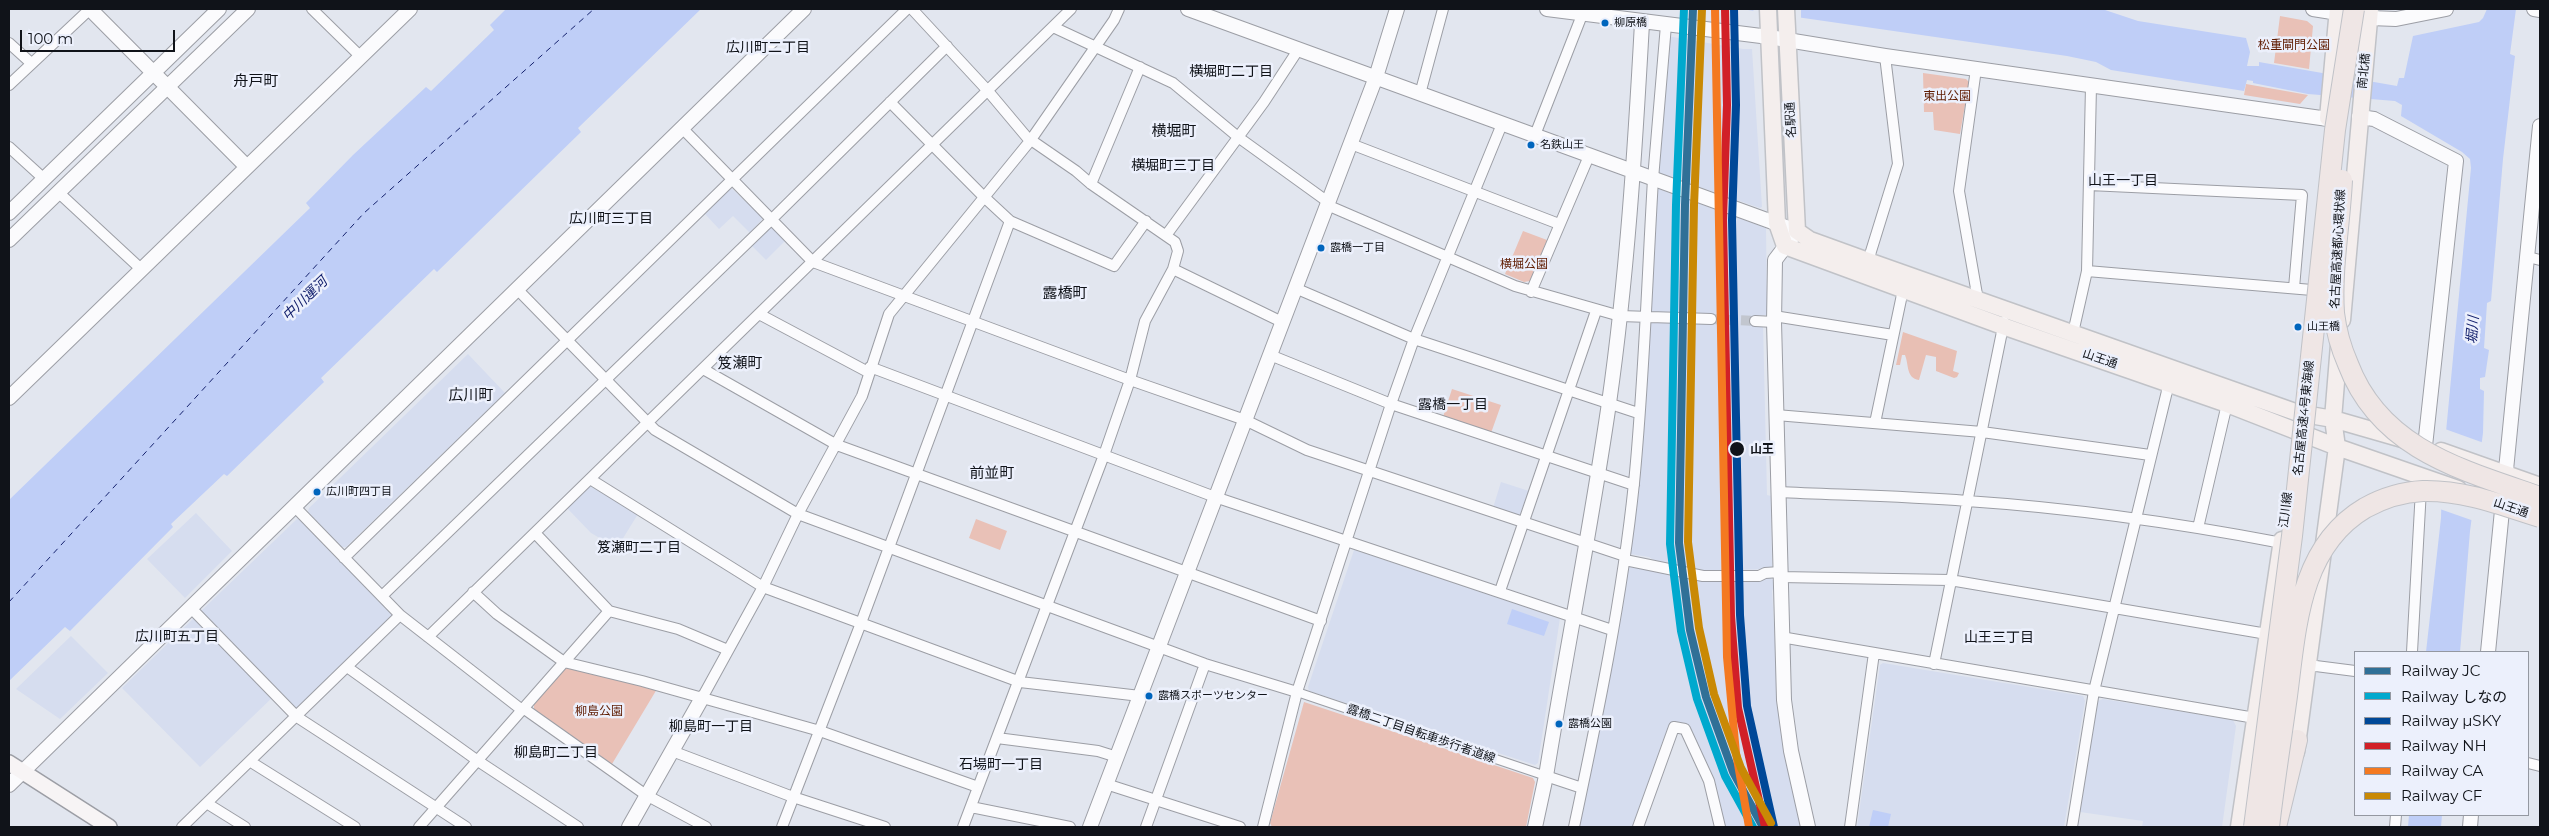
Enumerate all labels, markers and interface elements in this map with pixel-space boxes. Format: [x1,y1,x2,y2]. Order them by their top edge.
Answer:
place label: 柳原橋 [1614,16,1647,30]
marker: 柳原橋 [1600,18,1610,28]
scale bar [22,20,178,52]
text: 100 m [28,29,73,48]
park label: 松重閘門公園 [2258,38,2330,52]
district label: 広川町二丁目 [726,40,810,56]
street label: 南北橋 [2355,52,2373,90]
district label: 横堀町二丁目 [1189,64,1273,80]
district label: 舟戸町 [234,73,278,91]
park label: 東出公園 [1923,89,1971,103]
street label: 名駅通 [1783,102,1799,138]
district label: 横堀町 [1152,123,1196,141]
place label: 名鉄山王 [1540,138,1584,152]
marker: 名鉄山王 [1526,140,1536,150]
district label: 横堀町三丁目 [1131,158,1215,174]
district label: 山王一丁目 [2088,173,2158,189]
street label: 名古屋高速都心環状線 [2328,189,2348,309]
district label: 広川町三丁目 [569,211,653,227]
place label: 露橋一丁目 [1330,241,1385,255]
marker: 露橋一丁目 [1316,243,1326,253]
park label: 横堀公園 [1500,257,1548,271]
water label: 中川運河 [279,274,331,324]
district label: 露橋町 [1043,285,1087,303]
water label: 堀川 [2463,315,2483,345]
place label: 山王橋 [2307,320,2340,334]
marker: 山王橋 [2293,322,2303,332]
street label: 山王通 [2081,346,2119,372]
district label: 笈瀬町 [718,355,762,373]
street label: 名古屋高速4号東海線 [2291,360,2317,476]
district label: 広川町 [449,387,493,405]
district label: 露橋一丁目 [1418,397,1488,413]
marker: 山王 [1728,440,1746,458]
place label: 山王 [1750,442,1774,456]
district label: 前並町 [970,465,1014,483]
place label: 広川町四丁目 [326,485,392,499]
marker: 広川町四丁目 [312,487,322,497]
street label: 江川線 [2277,491,2295,529]
street label: 山王通 [2492,495,2530,521]
district label: 笈瀬町二丁目 [597,540,681,556]
district label: 広川町五丁目 [135,629,219,645]
district label: 山王三丁目 [1964,630,2034,646]
legend [2354,651,2529,816]
text: Railway JC [2401,661,2480,680]
text: Railway しなの [2401,687,2507,706]
place label: 露橋スポーツセンター [1158,689,1268,703]
marker: 露橋スポーツセンター [1144,691,1154,701]
street label: 露橋二丁目自転車歩行者道線 [1345,702,1497,766]
park label: 柳島公園 [575,704,623,718]
text: Railway μSKY [2401,711,2501,730]
place label: 露橋公園 [1568,717,1612,731]
district label: 柳島町一丁目 [669,719,753,735]
marker: 露橋公園 [1554,719,1564,729]
text: Railway NH [2401,736,2487,755]
district label: 柳島町二丁目 [514,745,598,761]
district label: 石場町一丁目 [959,757,1043,773]
text: Railway CA [2401,761,2483,780]
text: Railway CF [2401,786,2482,805]

